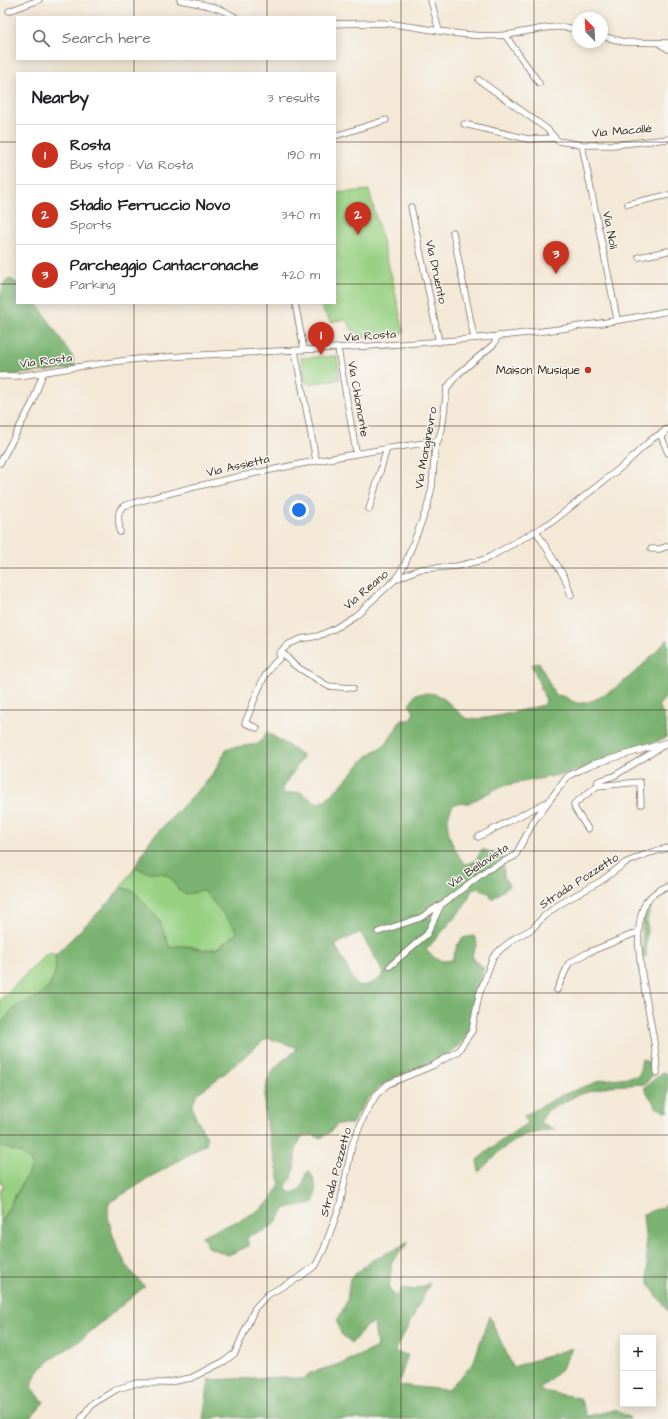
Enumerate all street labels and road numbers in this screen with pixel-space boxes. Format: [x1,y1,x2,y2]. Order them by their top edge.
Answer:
street label: Via Macallé [591,120,653,142]
street label: Via Noli [598,210,622,251]
street label: Via Druento [421,239,451,306]
street label: Via Rosta [343,326,397,346]
street label: Via Rosta [19,349,73,373]
street label: Via Chiomonte [343,360,373,439]
street label: Via Monginevro [410,405,443,491]
street label: Via Assietta [205,451,271,481]
street label: Via Reano [340,566,392,614]
street label: Via Bellavista [444,839,512,893]
street label: Strada Pozzetto [536,849,622,913]
street label: Strada Pozzetto [316,1125,356,1218]

